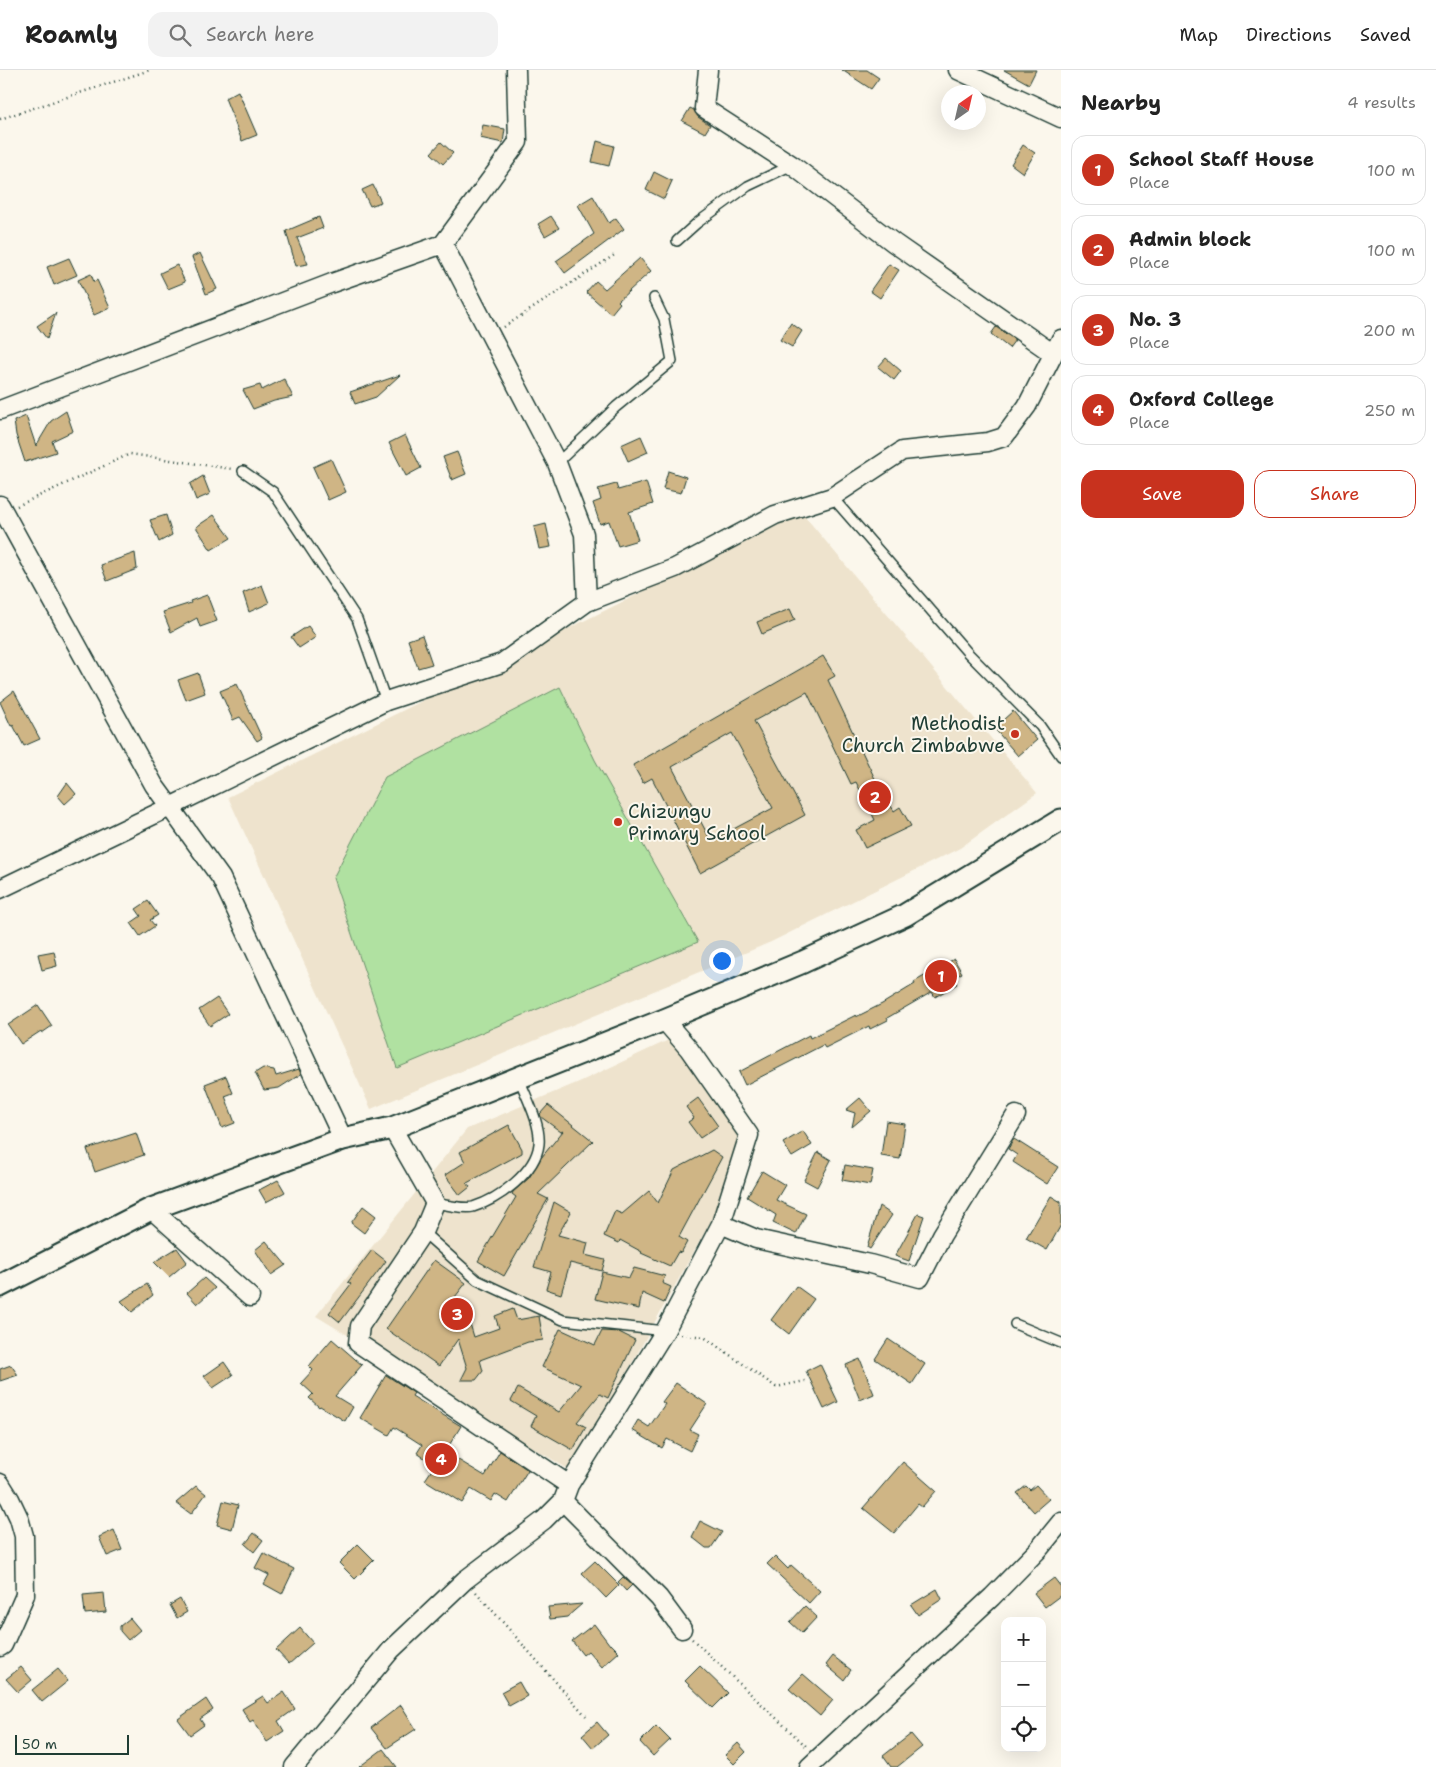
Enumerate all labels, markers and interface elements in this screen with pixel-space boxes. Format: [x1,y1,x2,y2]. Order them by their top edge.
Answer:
search box [148,12,498,57]
text: Roamly [25,19,118,51]
icon: search [166,21,194,49]
text: Search here [206,22,315,47]
text: Map [1180,23,1218,47]
text: Directions [1246,23,1332,47]
text: Saved [1360,23,1411,47]
north arrow [941,85,986,130]
text: Nearby [1081,89,1161,117]
text: 4 results [1347,92,1416,113]
text: School Staff House [1129,147,1314,172]
text: 1 [1094,160,1102,181]
text: 100 m [1367,160,1415,181]
text: Place [1129,172,1170,193]
text: Admin block [1129,227,1252,252]
text: 2 [1092,240,1104,261]
text: 100 m [1367,240,1415,261]
text: Place [1129,252,1170,273]
text: No. 3 [1129,307,1181,332]
text: 3 [1092,320,1104,341]
text: 200 m [1363,320,1415,341]
text: Place [1129,332,1170,353]
text: Oxford College [1129,387,1274,412]
text: 4 [1092,400,1104,421]
text: 250 m [1364,400,1415,421]
text: Place [1129,412,1170,433]
button: Save [1081,470,1244,518]
button: Share [1254,470,1416,518]
place label: Methodist Church Zimbabwe [842,711,1005,758]
marker: Methodist Church Zimbabwe [1009,728,1021,740]
pin: 2 [859,778,891,816]
place label: Chizungu Primary School [628,799,766,846]
marker: Chizungu Primary School [612,816,624,828]
your location [709,948,735,974]
pin: 1 [925,957,957,995]
pin: 3 [441,1295,473,1333]
pin: 4 [425,1440,457,1478]
map controls [1001,1617,1046,1752]
button: + [1001,1617,1046,1662]
button: − [1001,1662,1046,1707]
button: locate [1001,1707,1046,1752]
scale bar [15,1732,129,1755]
text: 50 m [22,1735,57,1753]

